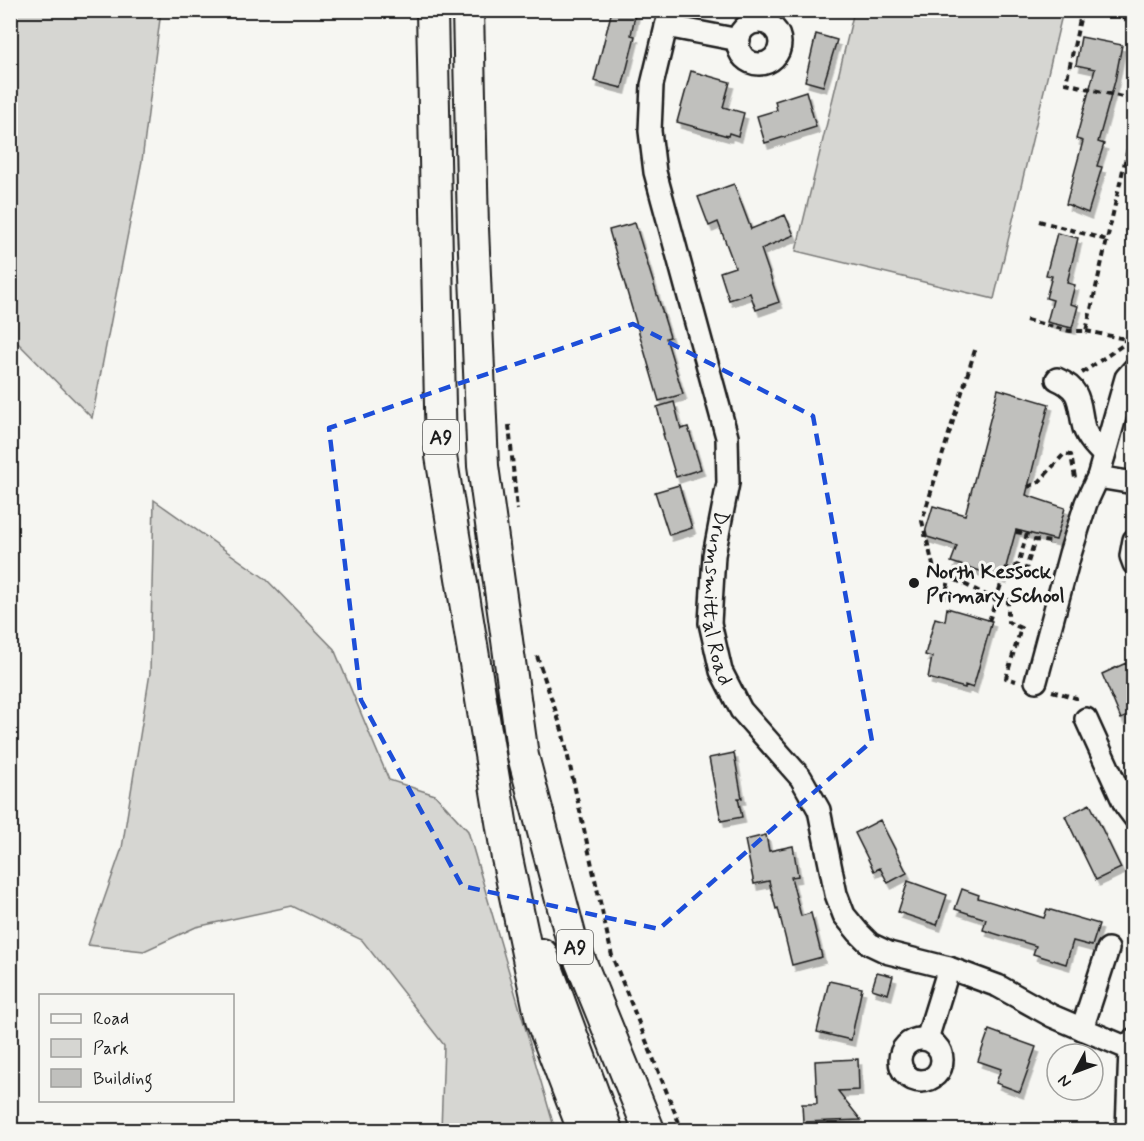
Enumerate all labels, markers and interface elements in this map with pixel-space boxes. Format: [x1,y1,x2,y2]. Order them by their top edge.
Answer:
road number: A9 [423,420,459,454]
street label: Drumsmittal Road [695,508,739,691]
place label: North Kessock Primary School [926,558,1065,610]
marker: North Kessock Primary School [907,576,921,590]
road number: A9 [557,930,593,964]
legend [39,994,234,1102]
text: Road [93,1007,129,1031]
text: Park [93,1037,129,1061]
north arrow [1045,1042,1105,1102]
text: Building [93,1067,153,1093]
text: N [1053,1070,1076,1092]

